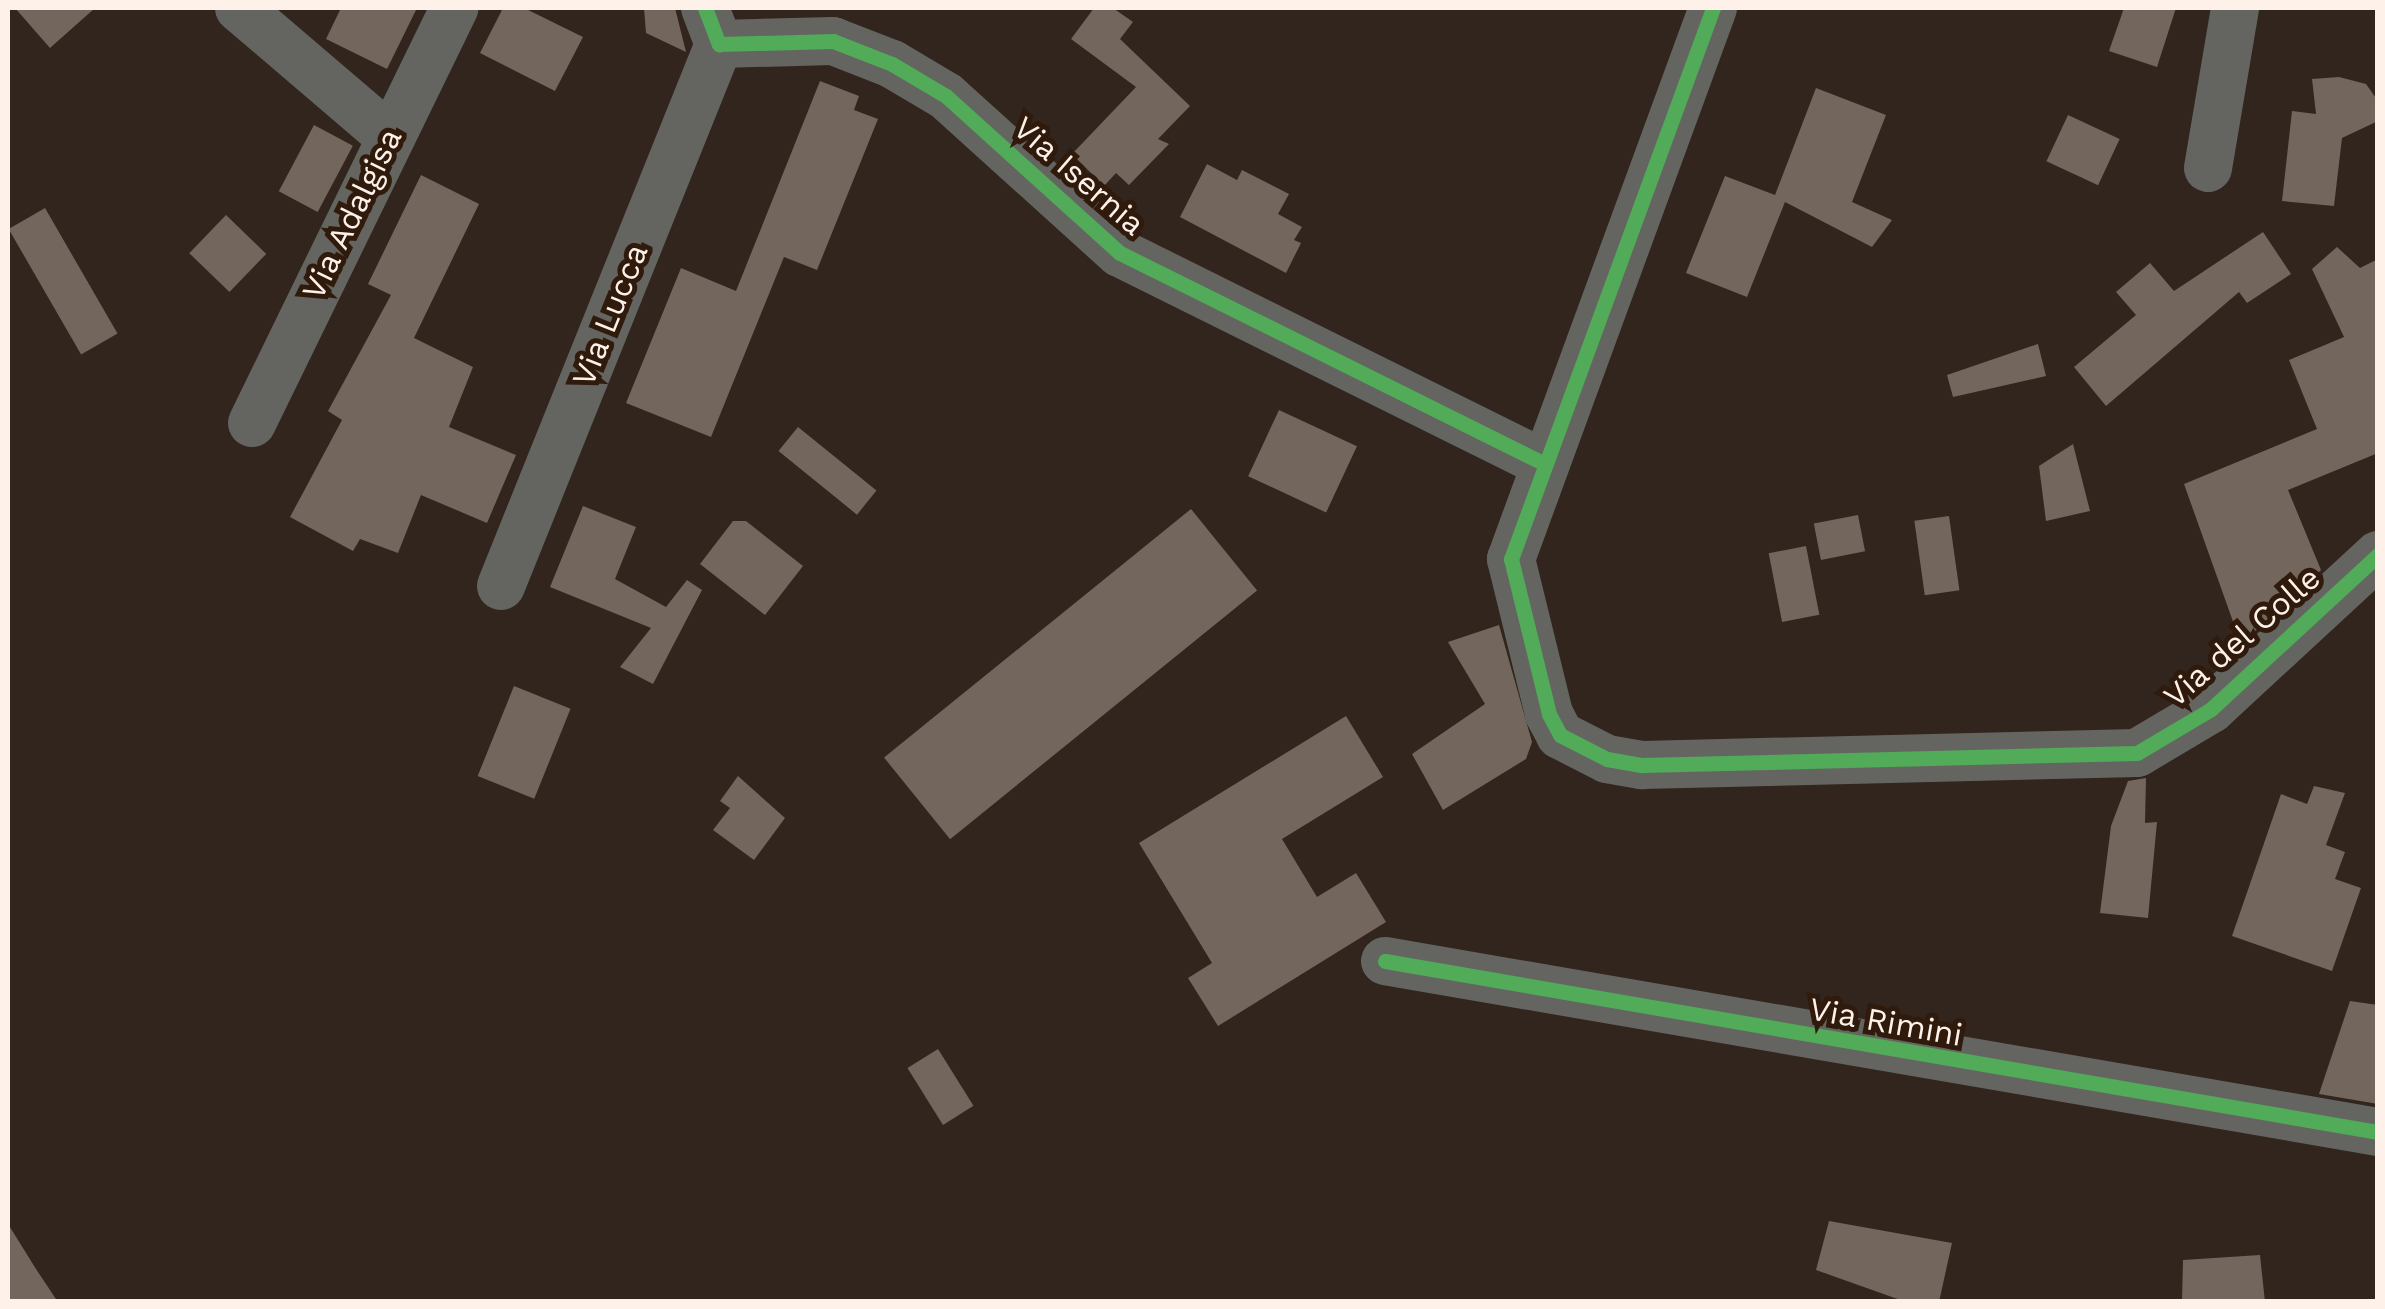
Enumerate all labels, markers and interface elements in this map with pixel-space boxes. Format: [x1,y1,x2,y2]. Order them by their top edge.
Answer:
street label: Via Isernia [1005,108,1153,244]
street label: Via Adalgisa [294,121,410,307]
street label: Via Lucca [564,238,656,392]
street label: Via del Colle [2155,558,2329,716]
street label: Via Rimini [1806,990,1966,1054]

